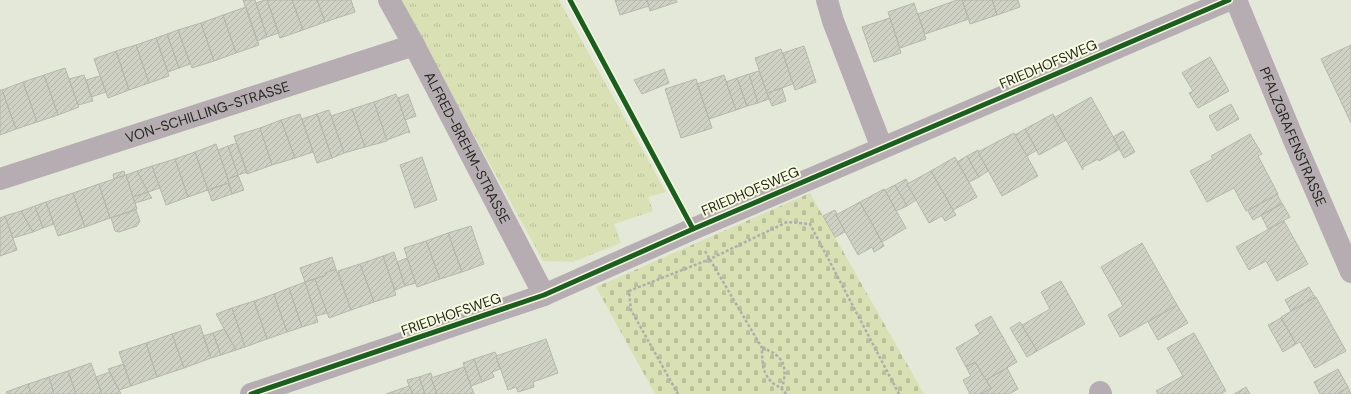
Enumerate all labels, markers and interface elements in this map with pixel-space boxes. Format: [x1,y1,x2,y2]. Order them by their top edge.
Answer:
street label: FRIEDHOFSWEG [996,35,1100,93]
street label: PFALZGRAFENSTRASSE [1256,64,1330,209]
street label: ALFRED-BREHM-STRASSE [420,68,514,227]
street label: VON-SCHILLING-STRASSE [123,77,292,147]
street label: FRIEDHOFSWEG [698,162,802,220]
street label: FRIEDHOFSWEG [399,288,503,340]

